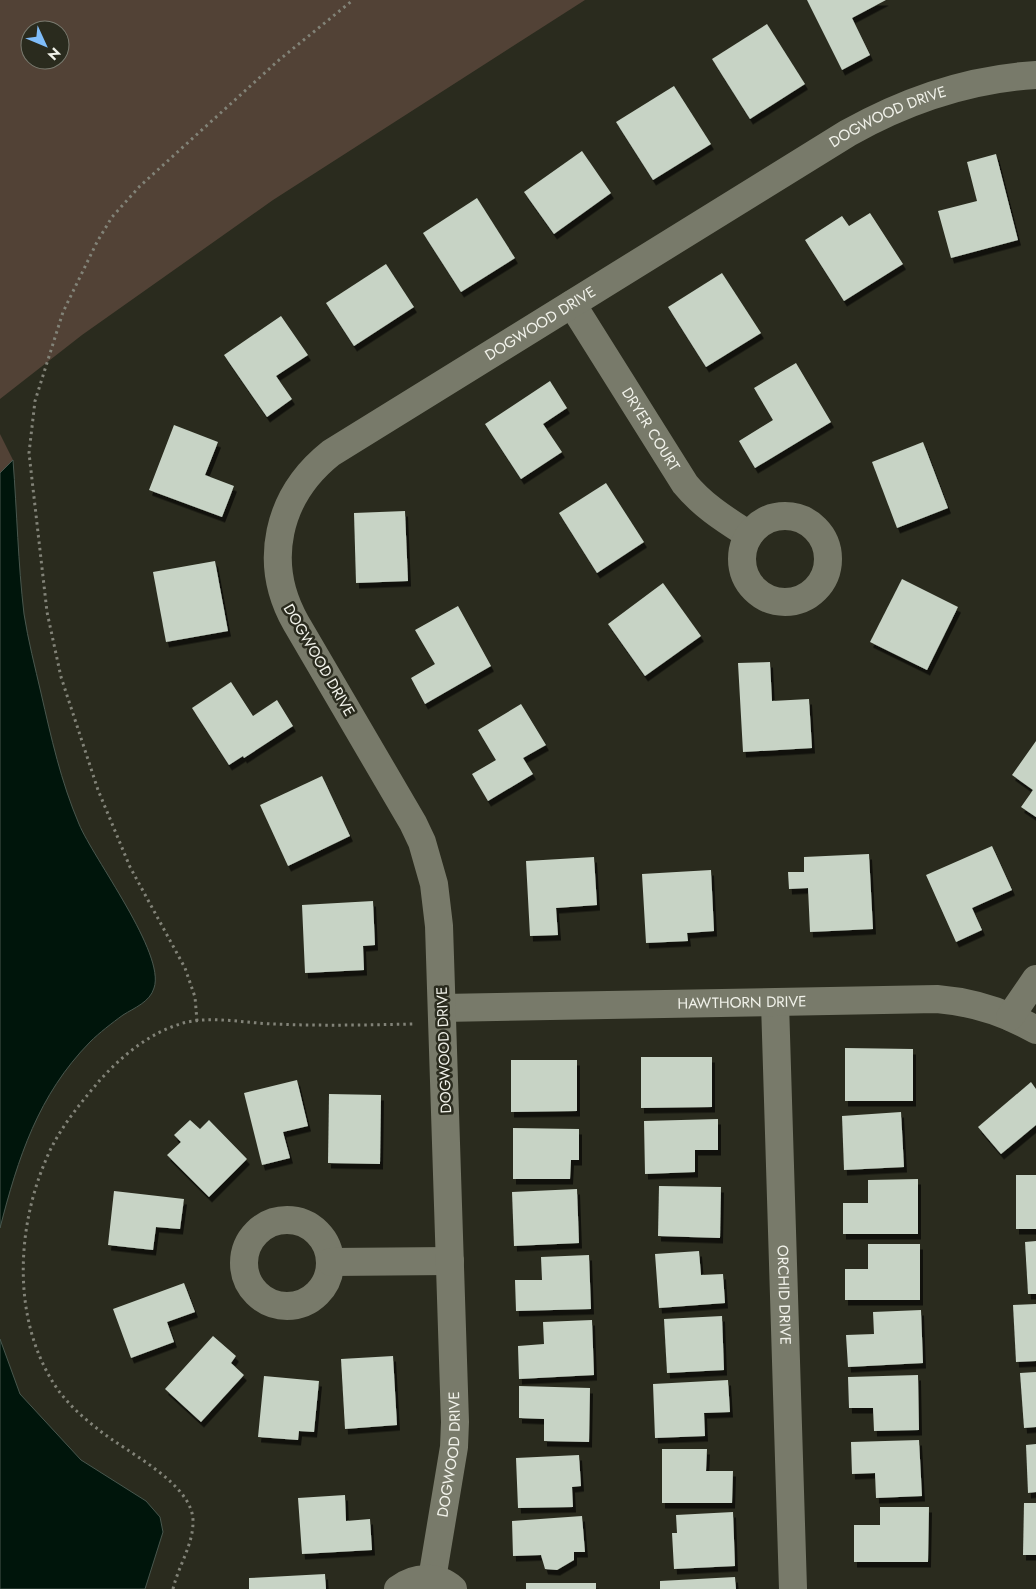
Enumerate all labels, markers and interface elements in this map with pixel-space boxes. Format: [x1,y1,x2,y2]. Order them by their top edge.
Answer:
north arrow [20,20,70,70]
text: N [43,43,65,65]
street label: DOGWOOD DRIVE [825,80,949,153]
street label: DOGWOOD DRIVE [481,281,600,366]
street label: DRYER COURT [616,383,685,475]
street label: DOGWOOD DRIVE [278,600,360,720]
street label: DOGWOOD DRIVE [431,986,457,1114]
street label: HAWTHORN DRIVE [677,990,807,1015]
street label: ORCHID DRIVE [771,1244,796,1345]
street label: DOGWOOD DRIVE [431,1391,466,1519]

